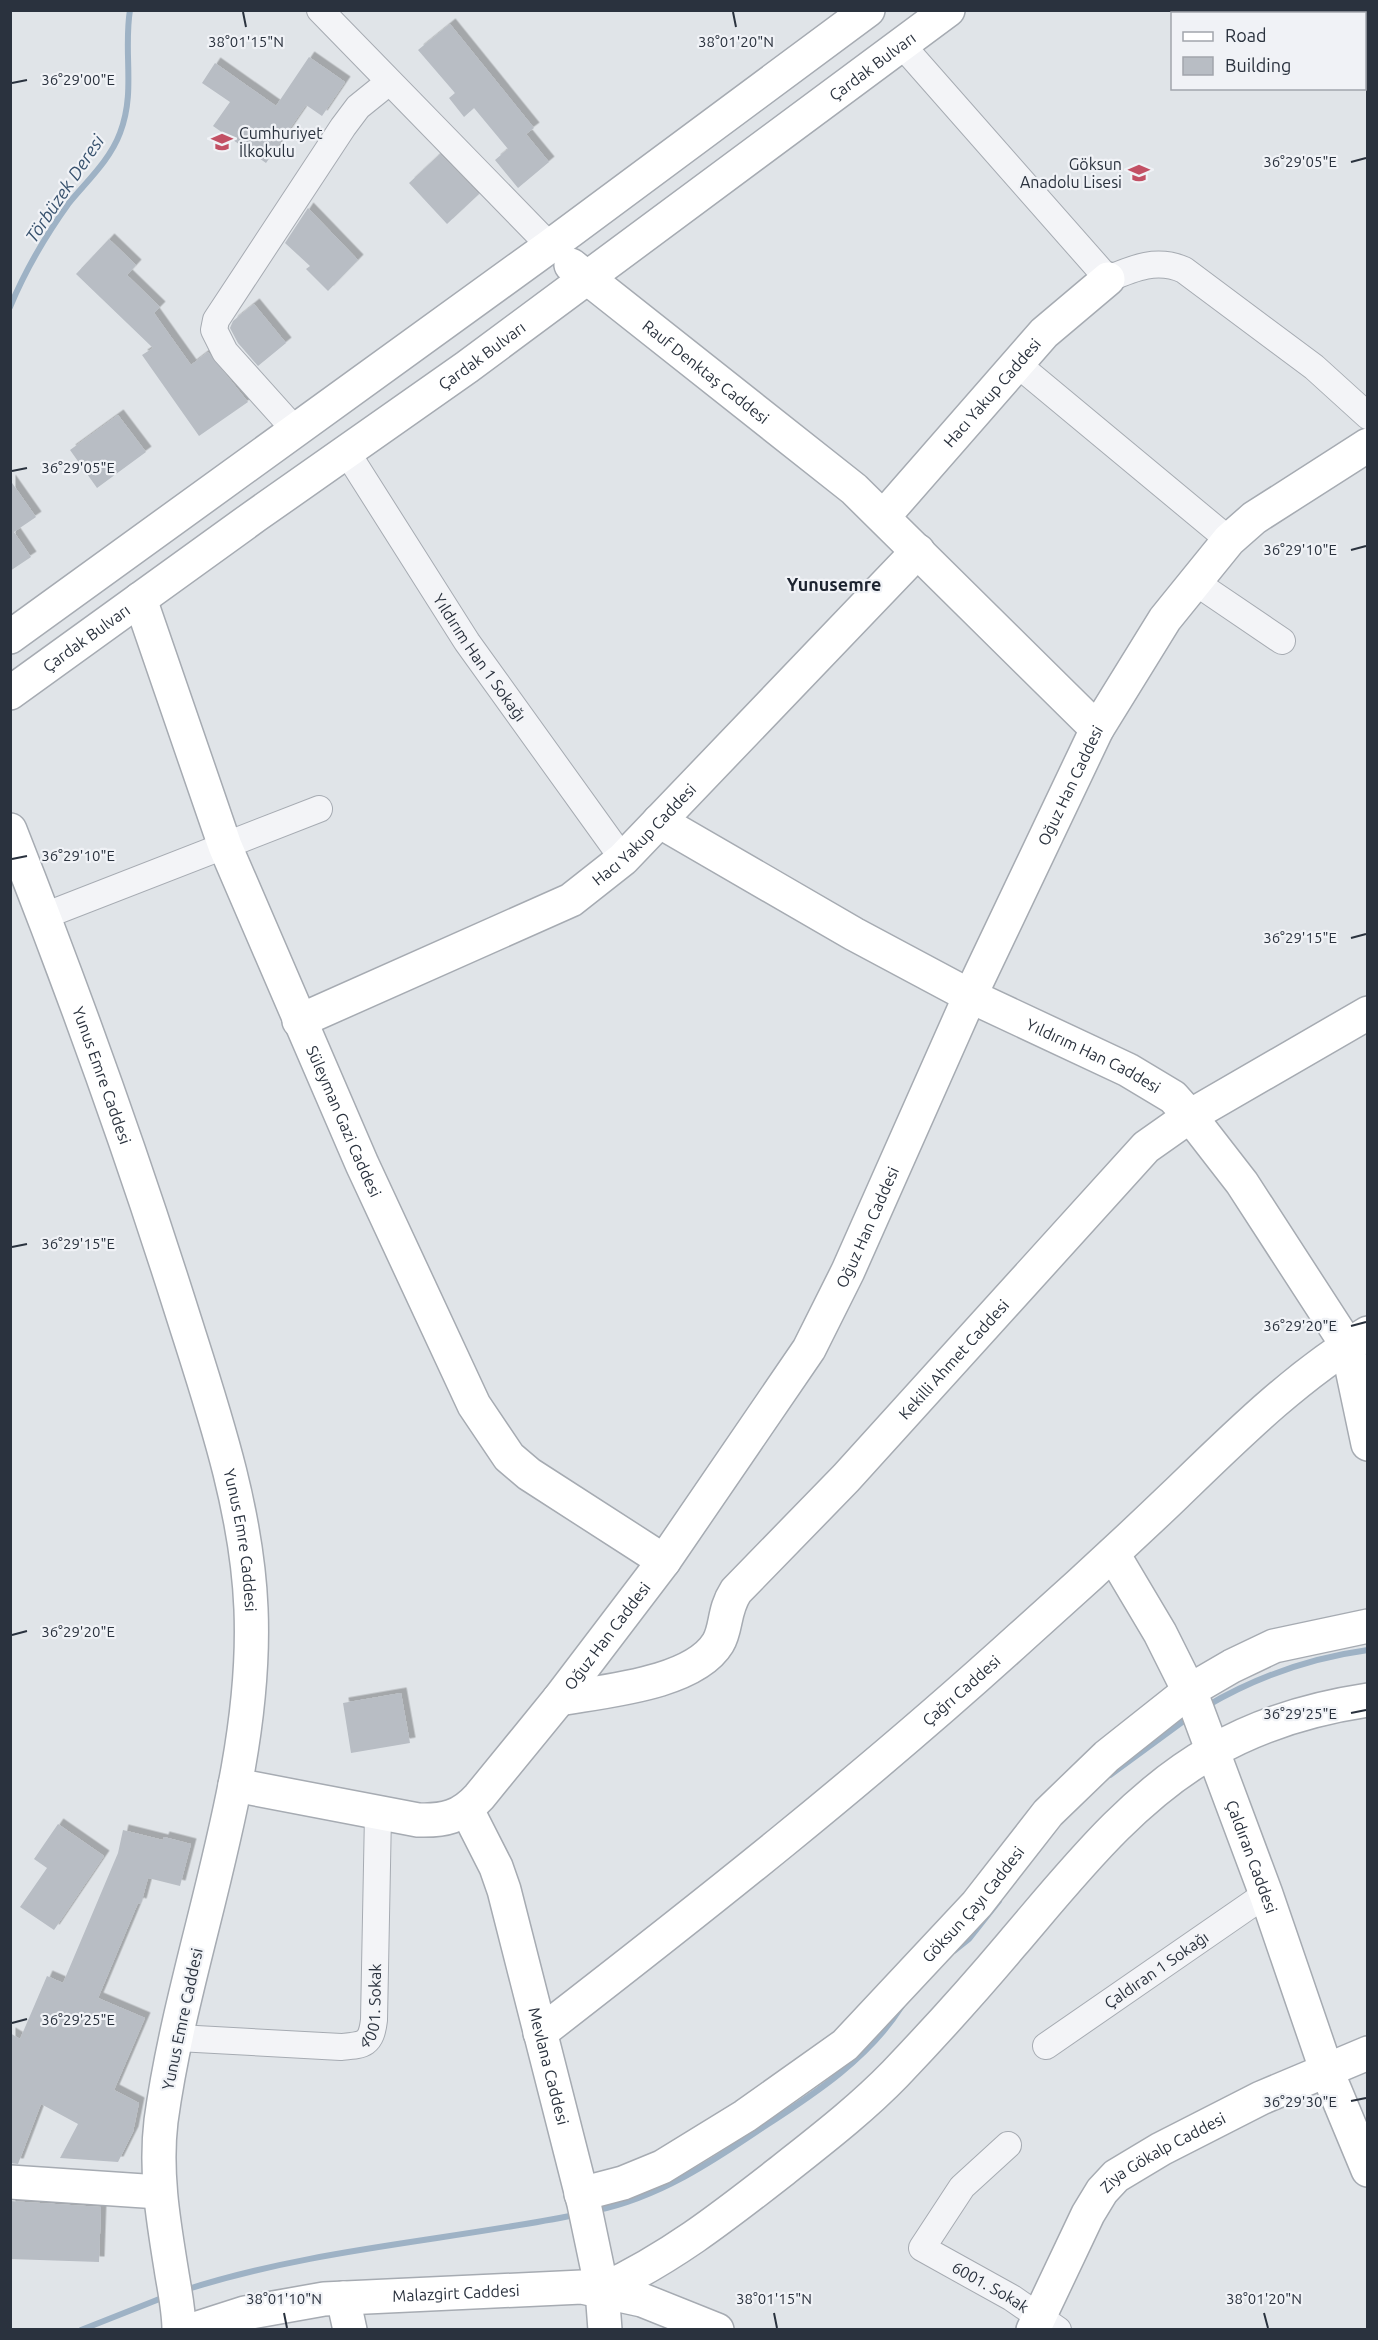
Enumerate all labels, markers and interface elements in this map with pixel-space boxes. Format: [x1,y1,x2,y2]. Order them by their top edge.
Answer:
legend [1171,12,1366,90]
text: Road [1225,25,1267,45]
street label: Çardak Bulvarı [825,28,919,104]
text: 38°01'15"N [208,33,284,50]
text: 38°01'20"N [698,33,774,50]
text: Building [1225,55,1291,75]
text: 36°29'00"E [41,71,115,88]
place label: Cumhuriyet İlkokulu [239,124,323,160]
school or university icon: Cumhuriyet İlkokulu [210,130,234,154]
water label: Törbüzek Deresi [21,131,108,246]
text: 36°29'05"E [1263,153,1337,170]
place label: Göksun Anadolu Lisesi [1020,155,1122,191]
school or university icon: Göksun Anadolu Lisesi [1127,161,1151,185]
street label: Rauf Denktaş Caddesi [639,316,773,427]
street label: Çardak Bulvarı [435,318,529,393]
street label: Hacı Yakup Caddesi [940,335,1044,450]
text: 36°29'05"E [41,459,115,476]
text: 36°29'10"E [1263,541,1337,558]
district label: Yunusemre [787,574,881,594]
street label: Yıldırım Han 1 Sokağı [430,590,530,725]
street label: Çardak Bulvarı [39,600,133,675]
street label: Oğuz Han Caddesi [1034,722,1106,848]
street label: Hacı Yakup Caddesi [588,780,699,889]
text: 36°29'10"E [41,847,115,864]
text: 36°29'15"E [1263,929,1337,946]
street label: Yunus Emre Caddesi [69,1004,135,1146]
street label: Yıldırım Han Caddesi [1024,1015,1164,1096]
street label: Süleyman Gazi Caddesi [303,1043,385,1200]
street label: Oğuz Han Caddesi [832,1164,902,1291]
text: 36°29'15"E [41,1235,115,1252]
street label: Kekilli Ahmet Caddesi [895,1296,1012,1423]
text: 36°29'20"E [1263,1317,1337,1334]
street label: Yunus Emre Caddesi [220,1467,260,1612]
street label: Oğuz Han Caddesi [560,1579,654,1693]
text: 36°29'20"E [41,1623,115,1640]
street label: Çağrı Caddesi [919,1651,1004,1729]
text: 36°29'25"E [1263,1705,1337,1722]
street label: Çaldıran Caddesi [1223,1798,1281,1915]
street label: Göksun Çayı Caddesi [918,1843,1028,1966]
street label: Çaldıran 1 Sokağı [1101,1928,1212,2012]
street label: Yunus Emre Caddesi [158,1946,206,2092]
street label: 4001. Sokak [356,1963,384,2052]
street label: Mevlana Caddesi [525,2005,572,2127]
text: 36°29'25"E [41,2011,115,2028]
text: 36°29'30"E [1263,2093,1337,2110]
street label: Ziya Gökalp Caddesi [1096,2109,1228,2196]
street label: 6001. Sokak [949,2258,1033,2316]
street label: Malazgirt Caddesi [392,2281,520,2305]
text: 38°01'10"N [246,2290,322,2307]
text: 38°01'15"N [736,2290,812,2307]
text: 38°01'20"N [1226,2290,1302,2307]

